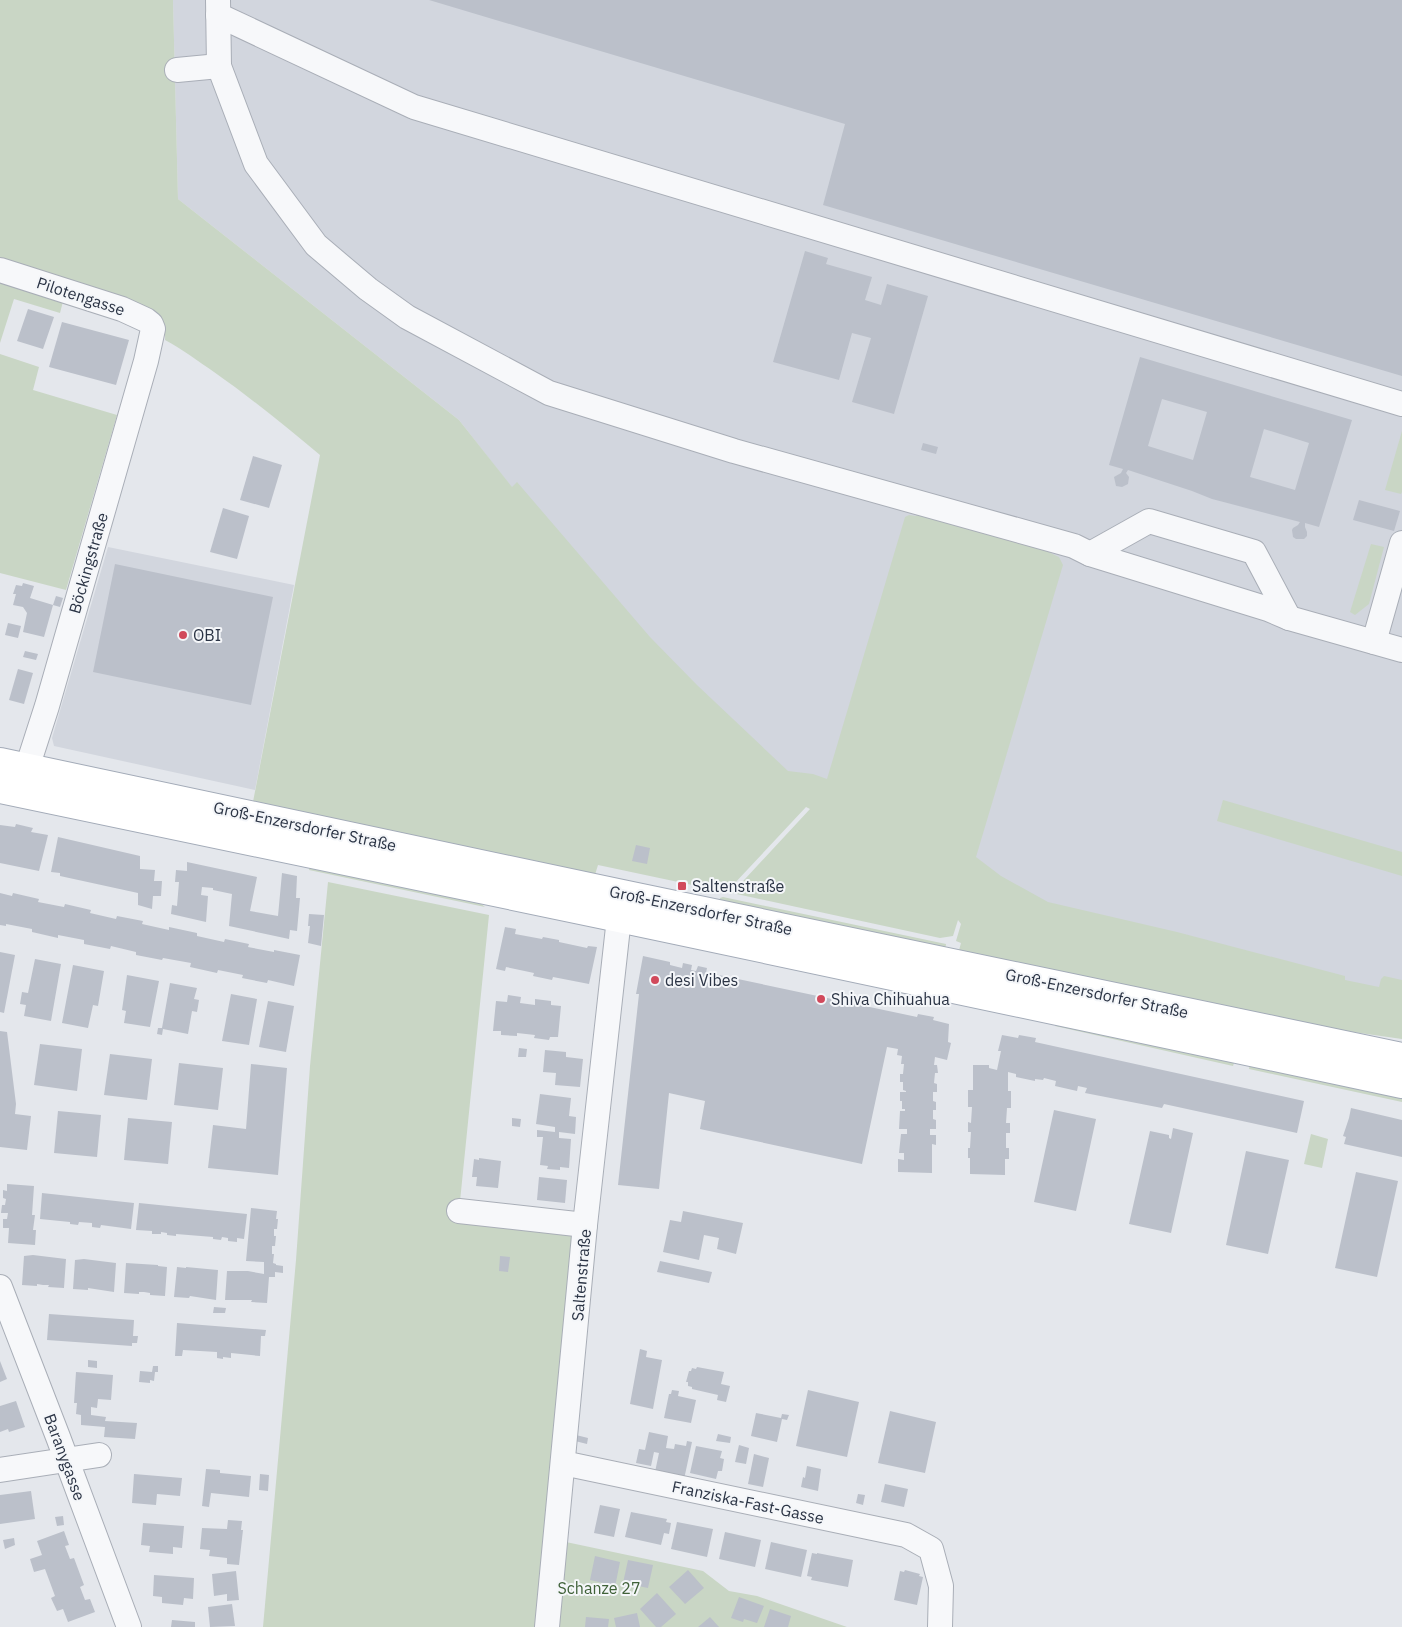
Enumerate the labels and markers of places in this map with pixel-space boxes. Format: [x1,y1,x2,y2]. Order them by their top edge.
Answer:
place label: OBI [193,625,221,645]
marker: OBI [177,629,189,641]
place label: Saltenstraße [692,876,784,896]
marker: Saltenstraße [676,880,688,892]
place label: desi Vibes [665,970,738,990]
marker: desi Vibes [649,974,661,986]
place label: Shiva Chihuahua [831,989,950,1009]
marker: Shiva Chihuahua [815,993,827,1005]

